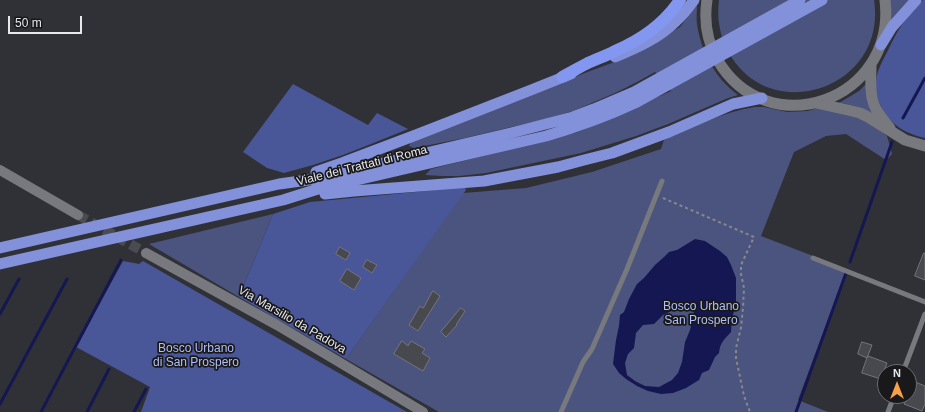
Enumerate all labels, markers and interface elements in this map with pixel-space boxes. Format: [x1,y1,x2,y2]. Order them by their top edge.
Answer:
scale bar [10,8,84,34]
text: 50 m [15,16,42,30]
street label: Viale dei Trattati di Roma [295,143,429,189]
street label: Via Marsilio da Padova [235,283,349,357]
park label: Bosco Urbano San Prospero [663,300,739,328]
park label: Bosco Urbano di San Prospero [153,342,239,370]
north arrow [877,364,917,404]
text: N [893,367,901,379]

